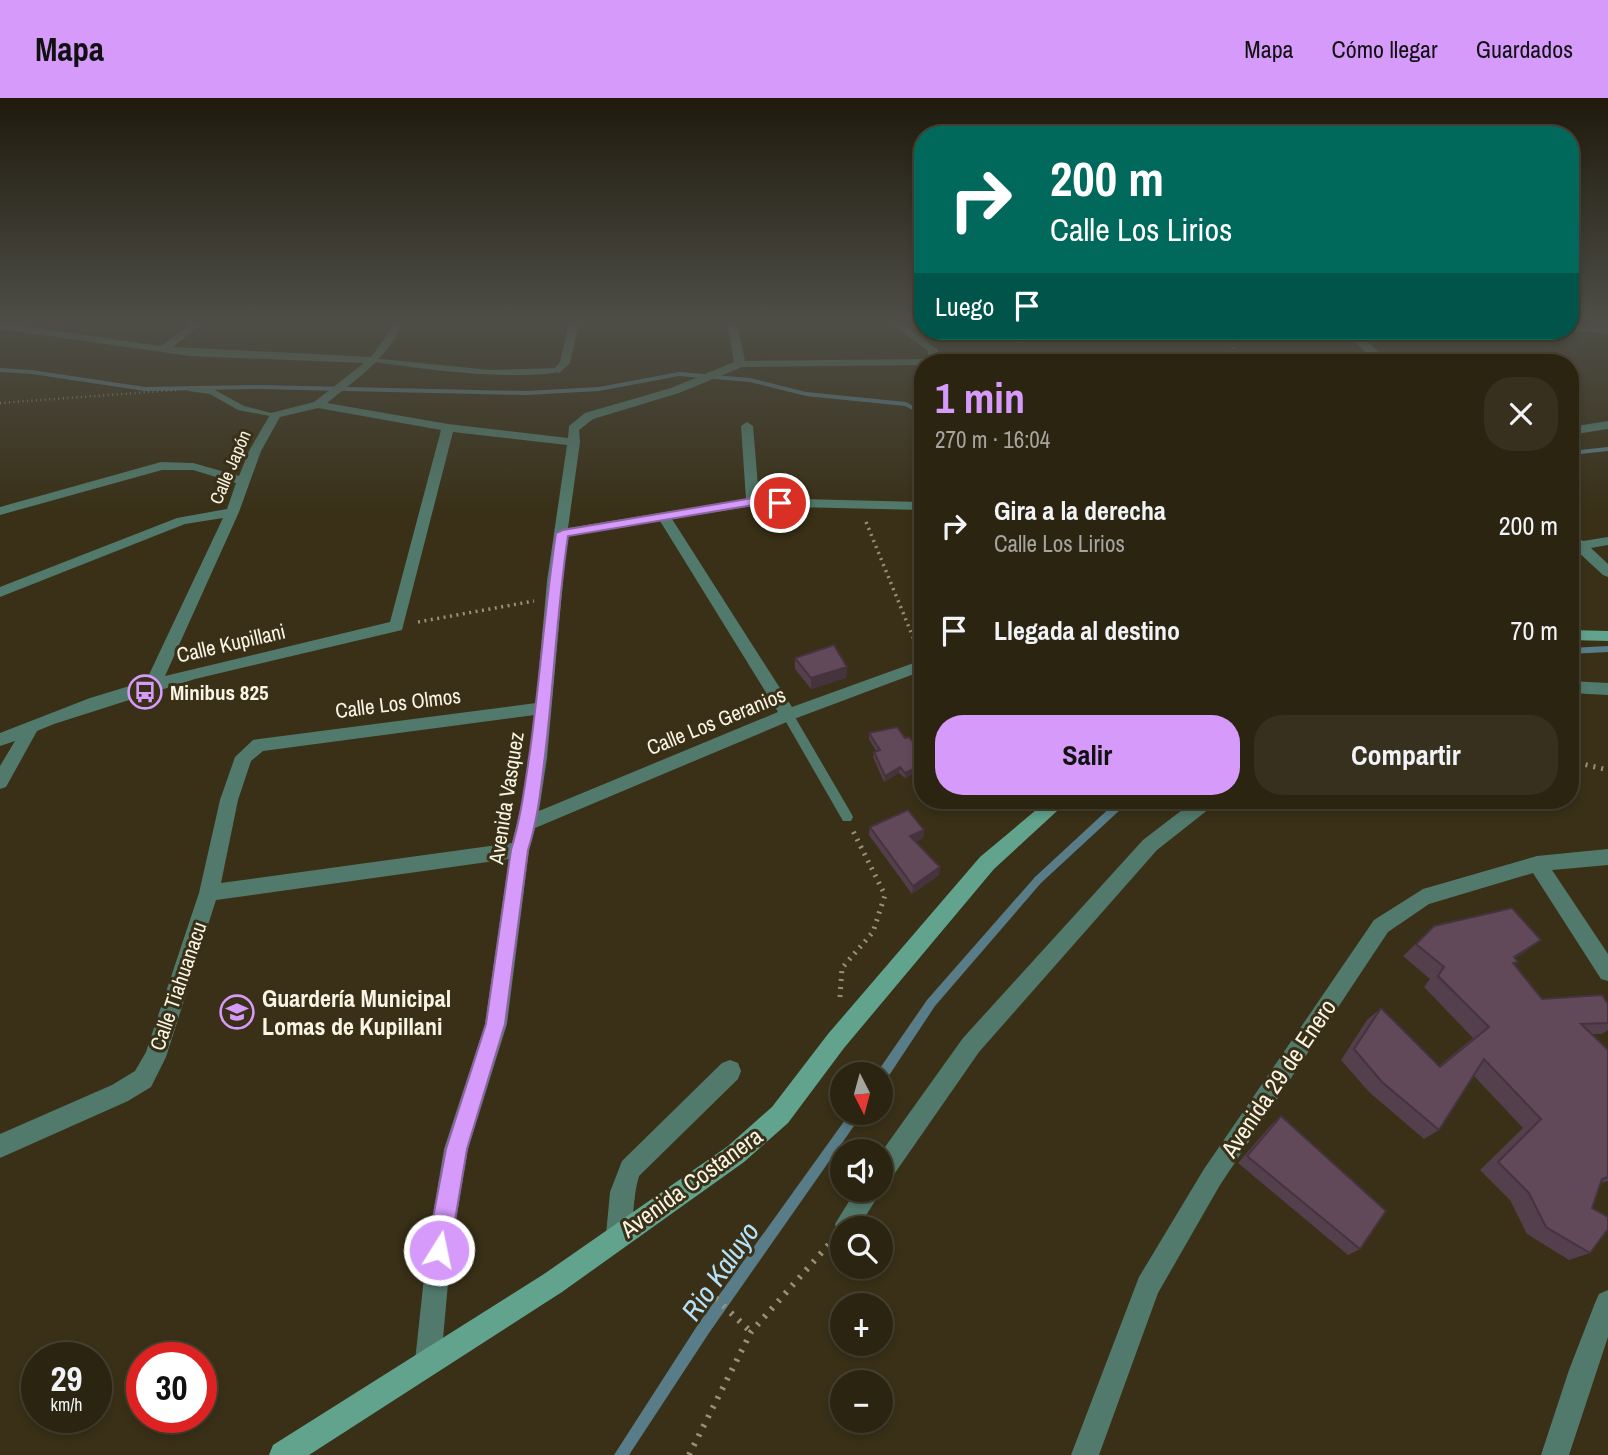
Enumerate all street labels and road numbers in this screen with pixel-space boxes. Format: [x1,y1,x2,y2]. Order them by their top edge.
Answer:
street label: Calle Japón [203,426,257,508]
street label: Calle Kupillani [174,616,288,670]
street label: Calle Los Geranios [642,680,790,762]
street label: Calle Los Olmos [334,681,462,725]
street label: Avenida Vasquez [481,729,531,867]
street label: Calle Tiahuanacu [142,918,214,1054]
street label: Avenida 29 de Enero [1213,993,1343,1164]
street label: Avenida Costanera [613,1120,768,1245]

